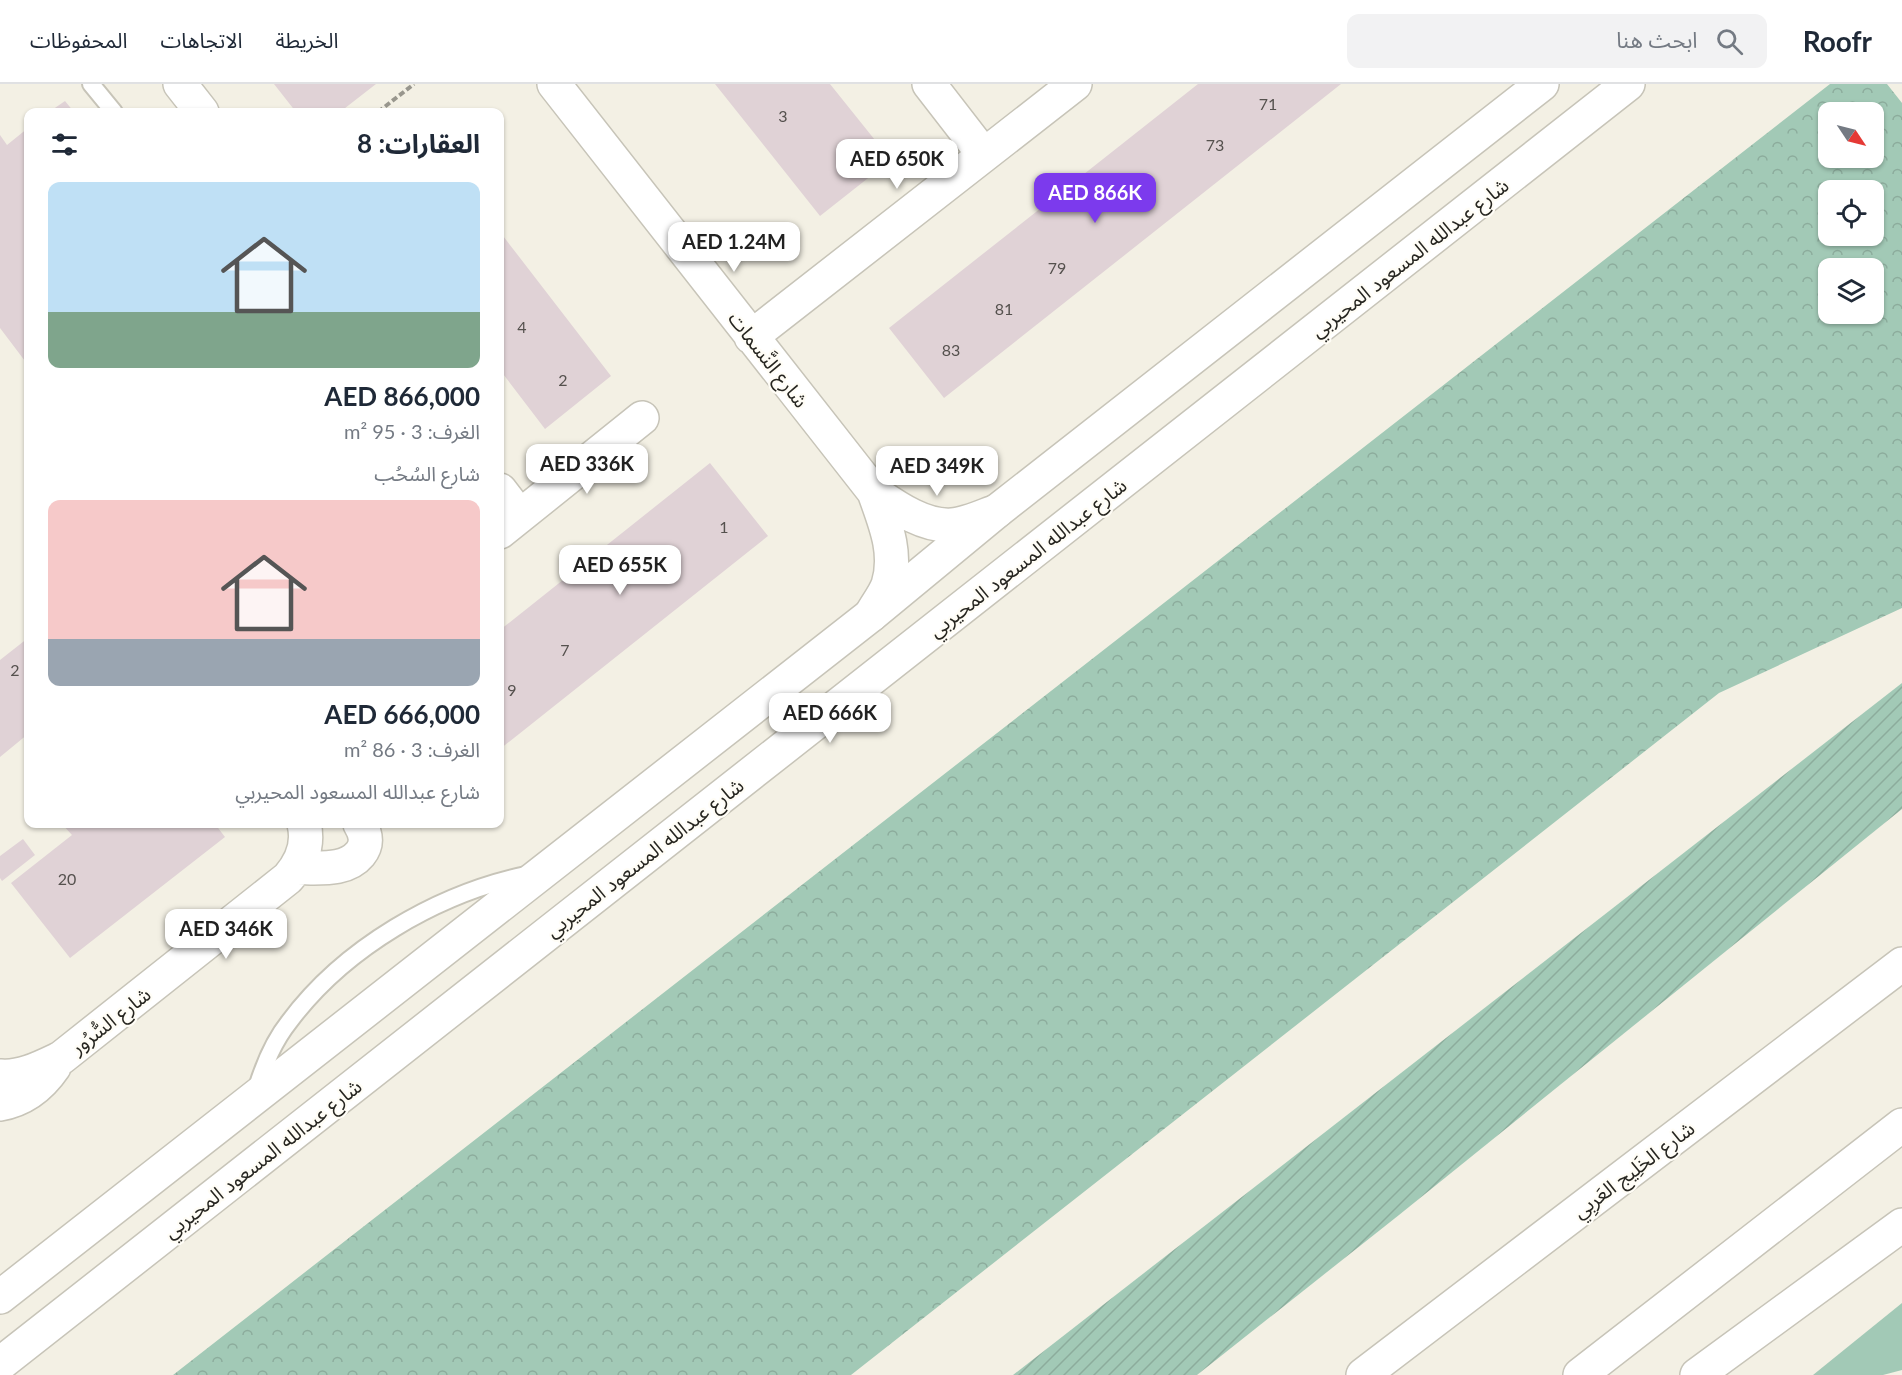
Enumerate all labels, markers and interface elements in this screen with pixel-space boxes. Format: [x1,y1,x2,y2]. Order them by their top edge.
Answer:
search box [1347,14,1767,68]
text: Roofr [1803,24,1872,58]
icon: search [1713,25,1746,58]
text: ابحث هنا [1616,26,1698,53]
text: المحفوظات [30,27,127,52]
text: الاتجاهات [160,27,242,52]
text: الخريطة [275,27,338,52]
house number: 71 [1259,94,1277,113]
north arrow [1818,102,1884,168]
map controls [1818,102,1884,324]
house number: 3 [778,106,788,125]
text: العقارات: 8 [357,127,480,159]
icon: filters [48,128,81,161]
house number: 73 [1206,135,1224,154]
pin: AED 650K [835,139,959,190]
text: AED 650K [850,146,944,170]
street label: شارع عبدالله المسعود المحيربي [1305,172,1516,345]
pin: AED 866K [1033,173,1157,224]
text: AED 866K [1048,180,1142,204]
button: locate [1818,180,1884,246]
icon: home [210,221,318,329]
pin: AED 1.24M [665,222,803,273]
text: AED 1.24M [682,229,786,253]
house number: 79 [1048,258,1066,277]
button: layers [1818,258,1884,324]
house number: 81 [995,299,1013,318]
street label: شارع النَّسمات [721,306,814,414]
house number: 4 [517,317,527,336]
house number: 83 [942,340,960,359]
house number: 2 [558,370,568,389]
text: AED 866,000 [324,380,480,412]
text: الغرف: 3 · 95 m² [344,419,480,443]
pin: AED 336K [525,444,649,495]
pin: AED 349K [875,446,999,497]
text: AED 336K [540,451,634,475]
text: AED 349K [890,453,984,477]
text: شارع السُحُب [374,461,480,485]
street label: شارع عبدالله المسعود المحيربي [923,472,1134,645]
house number: 1 [719,517,729,536]
icon: home [210,539,318,647]
pin: AED 655K [558,545,682,596]
text: AED 655K [573,552,667,576]
house number: 7 [560,640,570,659]
house number: 2 [10,660,20,679]
house number: 9 [507,680,517,699]
pin: AED 666K [768,693,892,744]
text: AED 666,000 [324,698,480,730]
text: AED 666K [783,700,877,724]
text: الغرف: 3 · 86 m² [344,737,480,761]
street label: شارع عبدالله المسعود المحيربي [540,772,751,945]
text: شارع عبدالله المسعود المحيربي [235,779,480,803]
house number: 20 [58,869,76,888]
pin: AED 346K [164,909,288,960]
text: AED 346K [179,916,273,940]
street label: شارع السُّرُور [64,981,157,1063]
street label: شارع عبدالله المسعود المحيربي [158,1073,369,1246]
street label: شارع الخَلِيج العَربِي [1567,1115,1701,1226]

